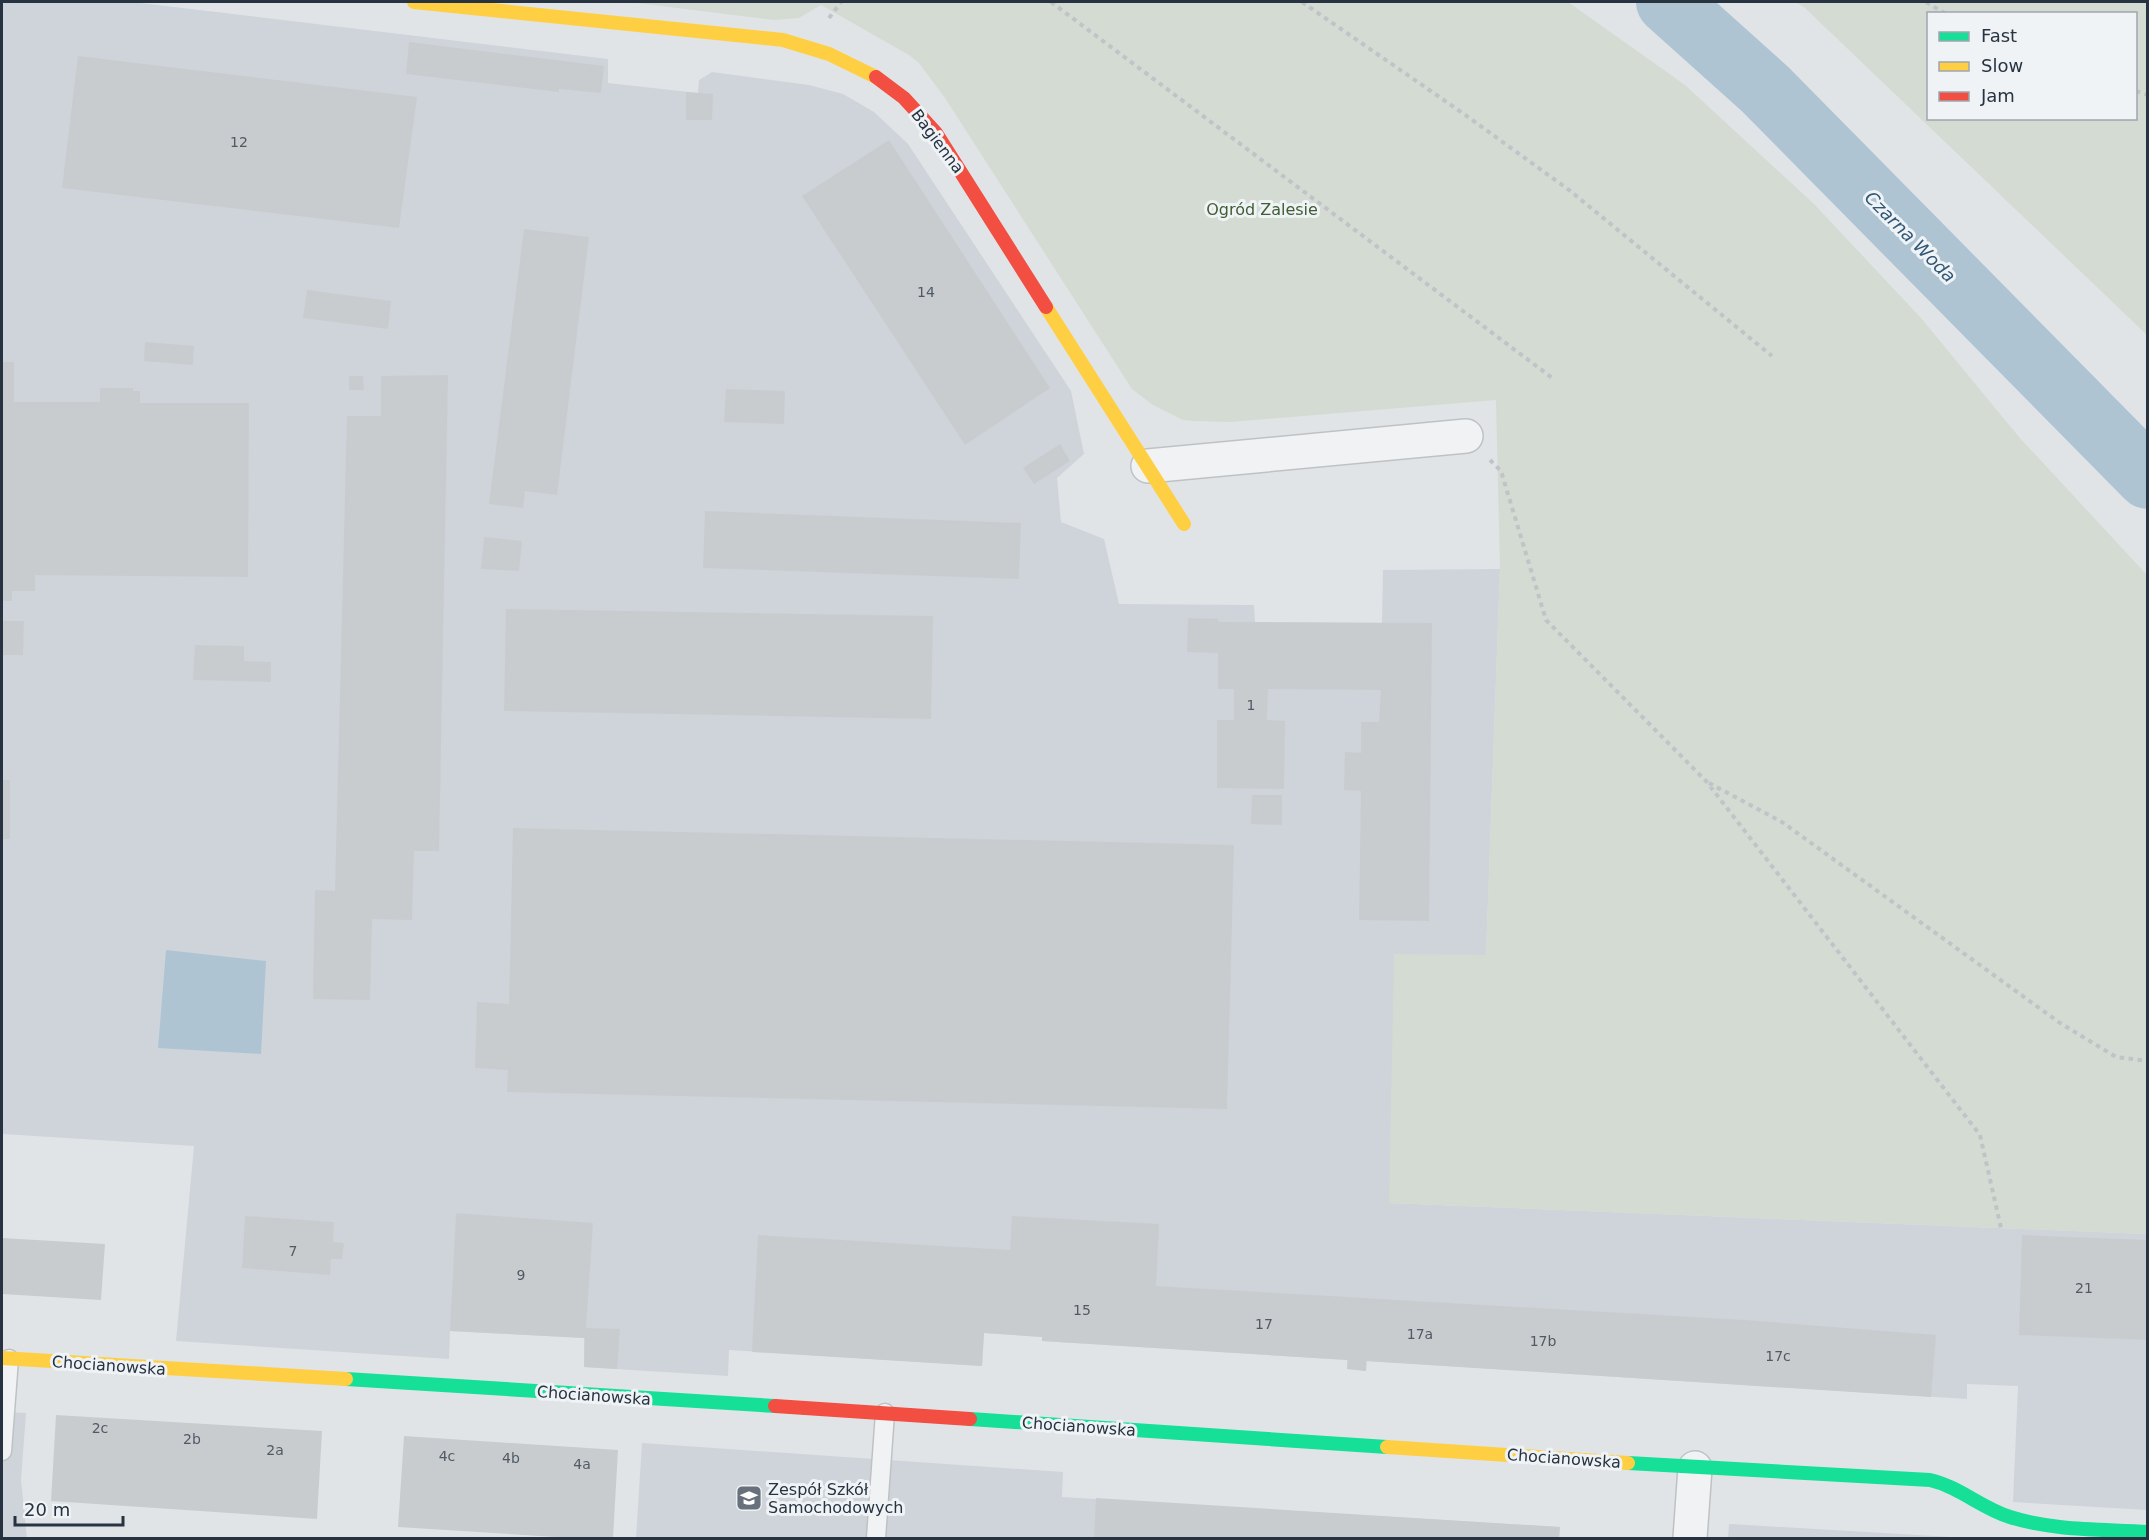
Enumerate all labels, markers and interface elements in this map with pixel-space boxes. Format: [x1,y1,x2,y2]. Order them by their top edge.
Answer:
legend [1927,12,2137,120]
text: Fast [1981,25,2017,46]
text: Slow [1981,55,2023,76]
text: Jam [1980,85,2015,106]
street label: Bagienna [907,106,968,177]
house number: 12 [230,134,248,150]
water label: Czarna Woda [1861,187,1960,286]
park label: Ogród Zalesie [1206,200,1318,219]
house number: 14 [917,284,935,300]
house number: 1 [1247,697,1255,713]
house number: 7 [289,1243,297,1259]
house number: 9 [517,1267,525,1283]
house number: 21 [2075,1280,2093,1296]
house number: 15 [1073,1302,1091,1318]
house number: 17 [1255,1316,1273,1332]
house number: 17a [1407,1326,1433,1342]
house number: 17b [1530,1333,1556,1349]
house number: 17c [1765,1348,1791,1364]
street label: Chocianowska [51,1352,167,1379]
street label: Chocianowska [536,1382,652,1409]
street label: Chocianowska [1021,1413,1137,1440]
house number: 2c [92,1420,108,1436]
house number: 2b [183,1431,201,1447]
house number: 2a [266,1442,284,1458]
street label: Chocianowska [1506,1445,1622,1472]
house number: 4c [439,1448,455,1464]
house number: 4b [502,1450,520,1466]
house number: 4a [573,1456,591,1472]
place label: Zespół Szkół Samochodowych [768,1480,904,1517]
school or university icon: Zespół Szkół Samochodowych [734,1483,764,1513]
scale bar [15,1489,123,1527]
text: 20 m [24,1499,70,1520]

